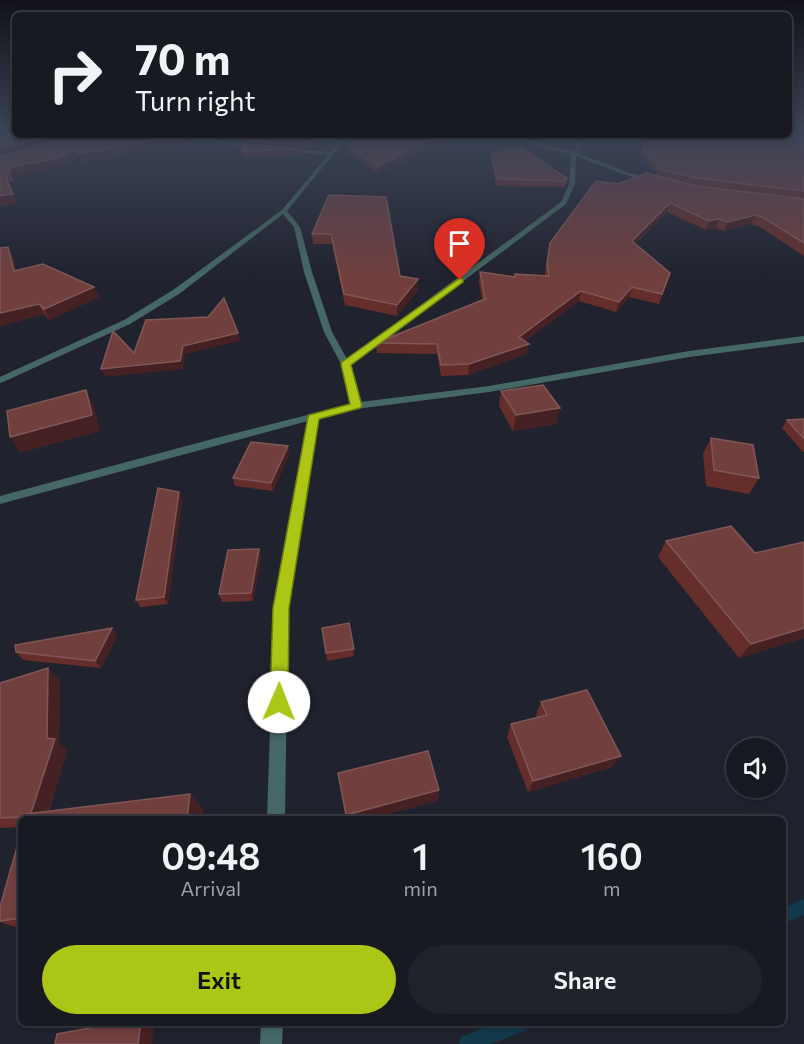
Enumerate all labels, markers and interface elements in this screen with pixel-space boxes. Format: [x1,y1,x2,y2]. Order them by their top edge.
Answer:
text: 70 m [135,32,230,84]
icon: right [36,36,114,114]
text: Turn right [135,84,255,117]
pin [434,218,485,280]
icon: arrive [443,227,476,260]
position arrow [247,670,311,734]
map controls [726,738,786,798]
button: sound [726,738,786,798]
text: 09:48 [161,833,260,877]
text: 1 [413,833,429,877]
text: 160 [581,833,643,877]
text: Arrival [181,876,241,900]
text: min [404,876,438,900]
text: m [603,876,621,900]
button: Exit [42,945,396,1014]
button: Share [408,945,762,1014]

